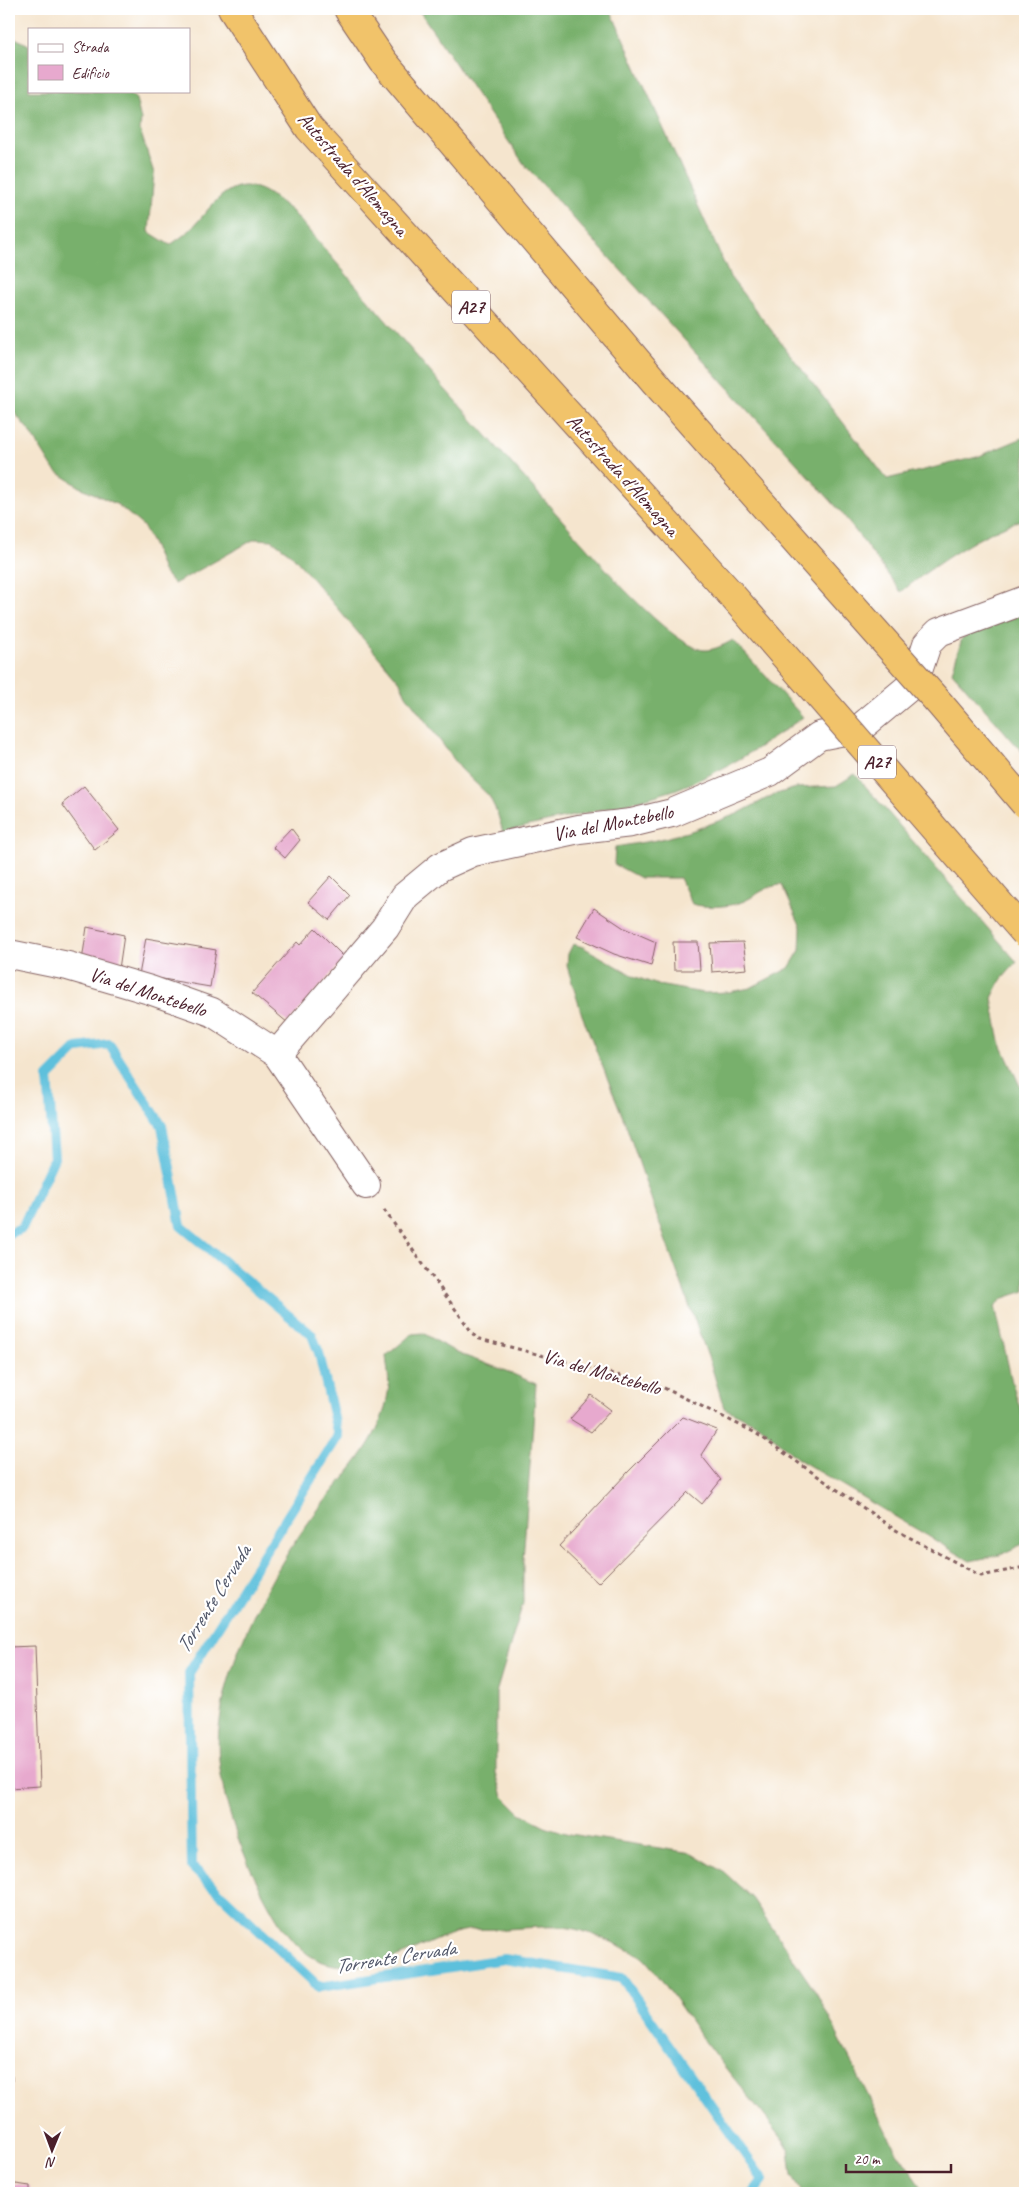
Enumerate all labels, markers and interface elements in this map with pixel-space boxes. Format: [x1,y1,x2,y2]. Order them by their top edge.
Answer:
legend [28,28,190,92]
text: Strada [72,38,109,57]
text: Edificio [72,64,110,83]
street label: Autostrada d'Alemagna [292,107,415,242]
road number: A27 [452,290,490,324]
street label: Autostrada d'Alemagna [562,409,686,543]
road number: A27 [858,746,896,779]
street label: Via del Montebello [551,799,676,847]
street label: Via del Montebello [86,961,211,1023]
street label: Via del Montebello [540,1343,665,1401]
water label: Torrente Cervada [170,1538,258,1658]
water label: Torrente Cervada [333,1934,460,1979]
north arrow [28,2124,78,2174]
scale bar [846,2142,952,2174]
text: 20 m [854,2150,881,2169]
text: N [45,2154,56,2171]

